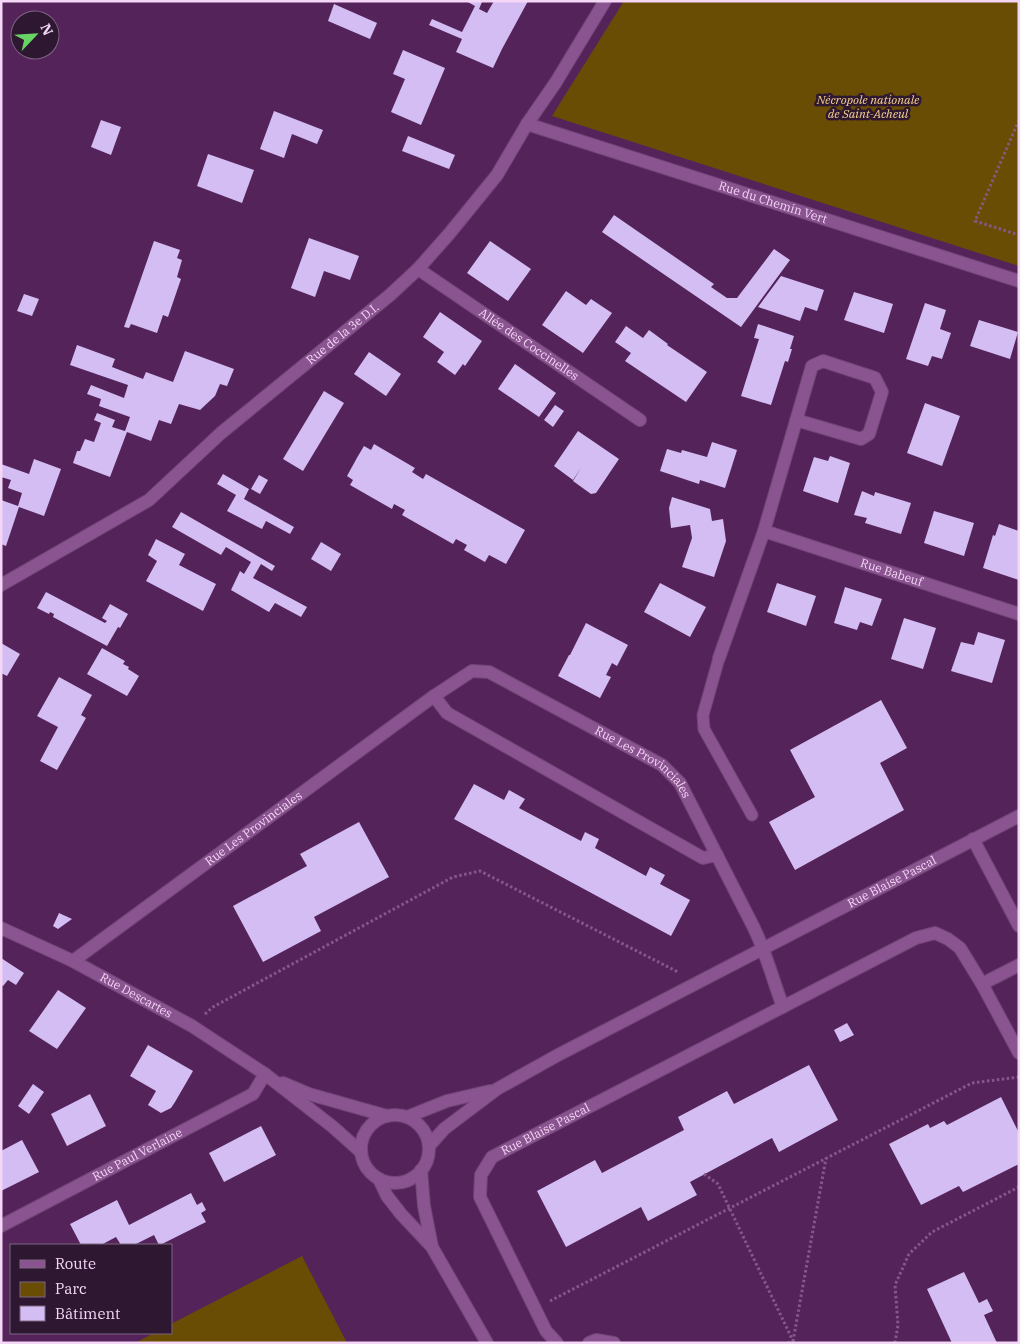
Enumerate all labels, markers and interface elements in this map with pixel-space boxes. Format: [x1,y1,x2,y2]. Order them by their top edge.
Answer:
north arrow [10,10,60,60]
text: N [36,21,57,38]
park label: Nécropole nationale de Saint-Acheul [816,92,920,121]
street label: Rue du Chemin Vert [717,178,829,226]
street label: Rue de la 3e D.I. [303,299,382,367]
street label: Allée des Coccinelles [476,305,582,383]
street label: Rue Babeuf [859,555,925,589]
street label: Rue Les Provinciales [592,722,694,800]
street label: Rue Les Provinciales [202,787,305,869]
street label: Rue Blaise Pascal [845,852,939,911]
street label: Rue Descartes [97,969,175,1021]
street label: Rue Blaise Pascal [498,1100,593,1158]
street label: Rue Paul Verlaine [90,1124,185,1184]
legend [10,1244,172,1334]
text: Route [55,1254,96,1273]
text: Parc [55,1279,87,1298]
text: Bâtiment [55,1304,120,1323]

